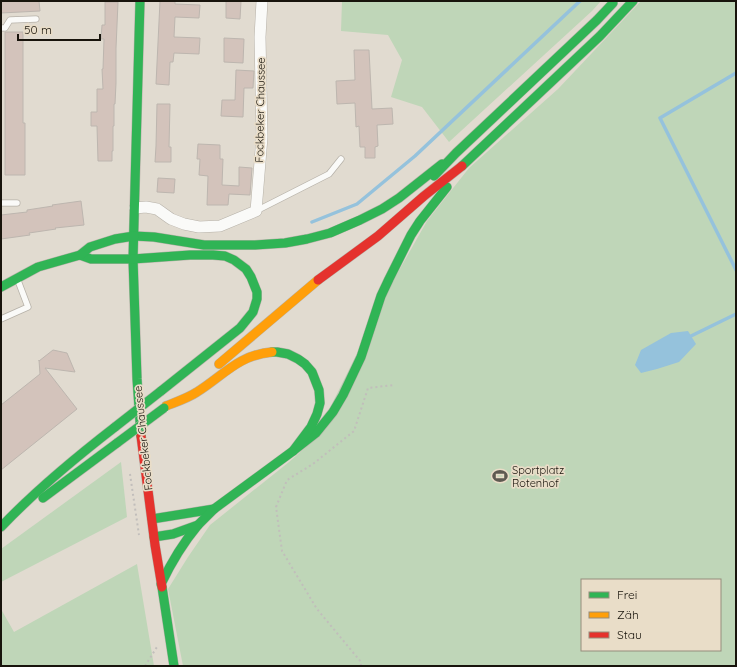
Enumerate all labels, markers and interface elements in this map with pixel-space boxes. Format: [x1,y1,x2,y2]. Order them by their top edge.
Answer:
scale bar [18,16,100,42]
text: 50 m [24,22,52,37]
street label: Fockbeker Chaussee [252,57,268,163]
street label: Fockbeker Chaussee [131,385,155,491]
place label: Sportplatz Rotenhof [512,463,564,490]
sports icon: Sportplatz Rotenhof [491,467,509,485]
legend [581,579,721,651]
text: Frei [617,587,637,602]
text: Zäh [617,607,639,622]
text: Stau [617,627,642,642]

